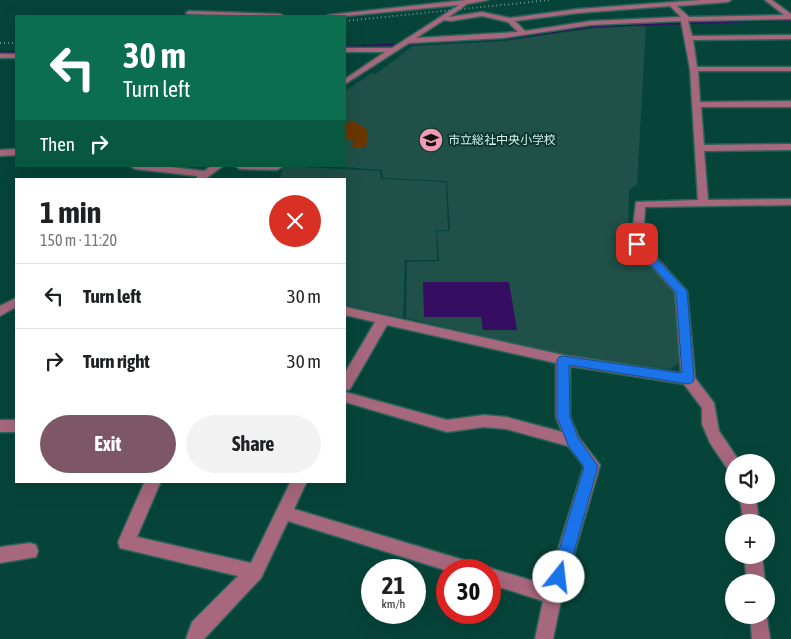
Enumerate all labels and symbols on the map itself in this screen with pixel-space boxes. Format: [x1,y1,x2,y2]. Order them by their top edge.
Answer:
school or university icon: 市立総社中央小学校 [418,127,444,153]
place label: 市立総社中央小学校 [448,133,556,147]
pin [616,223,658,265]
position arrow [532,550,584,602]
speed limit sign: 30 [436,559,501,624]

